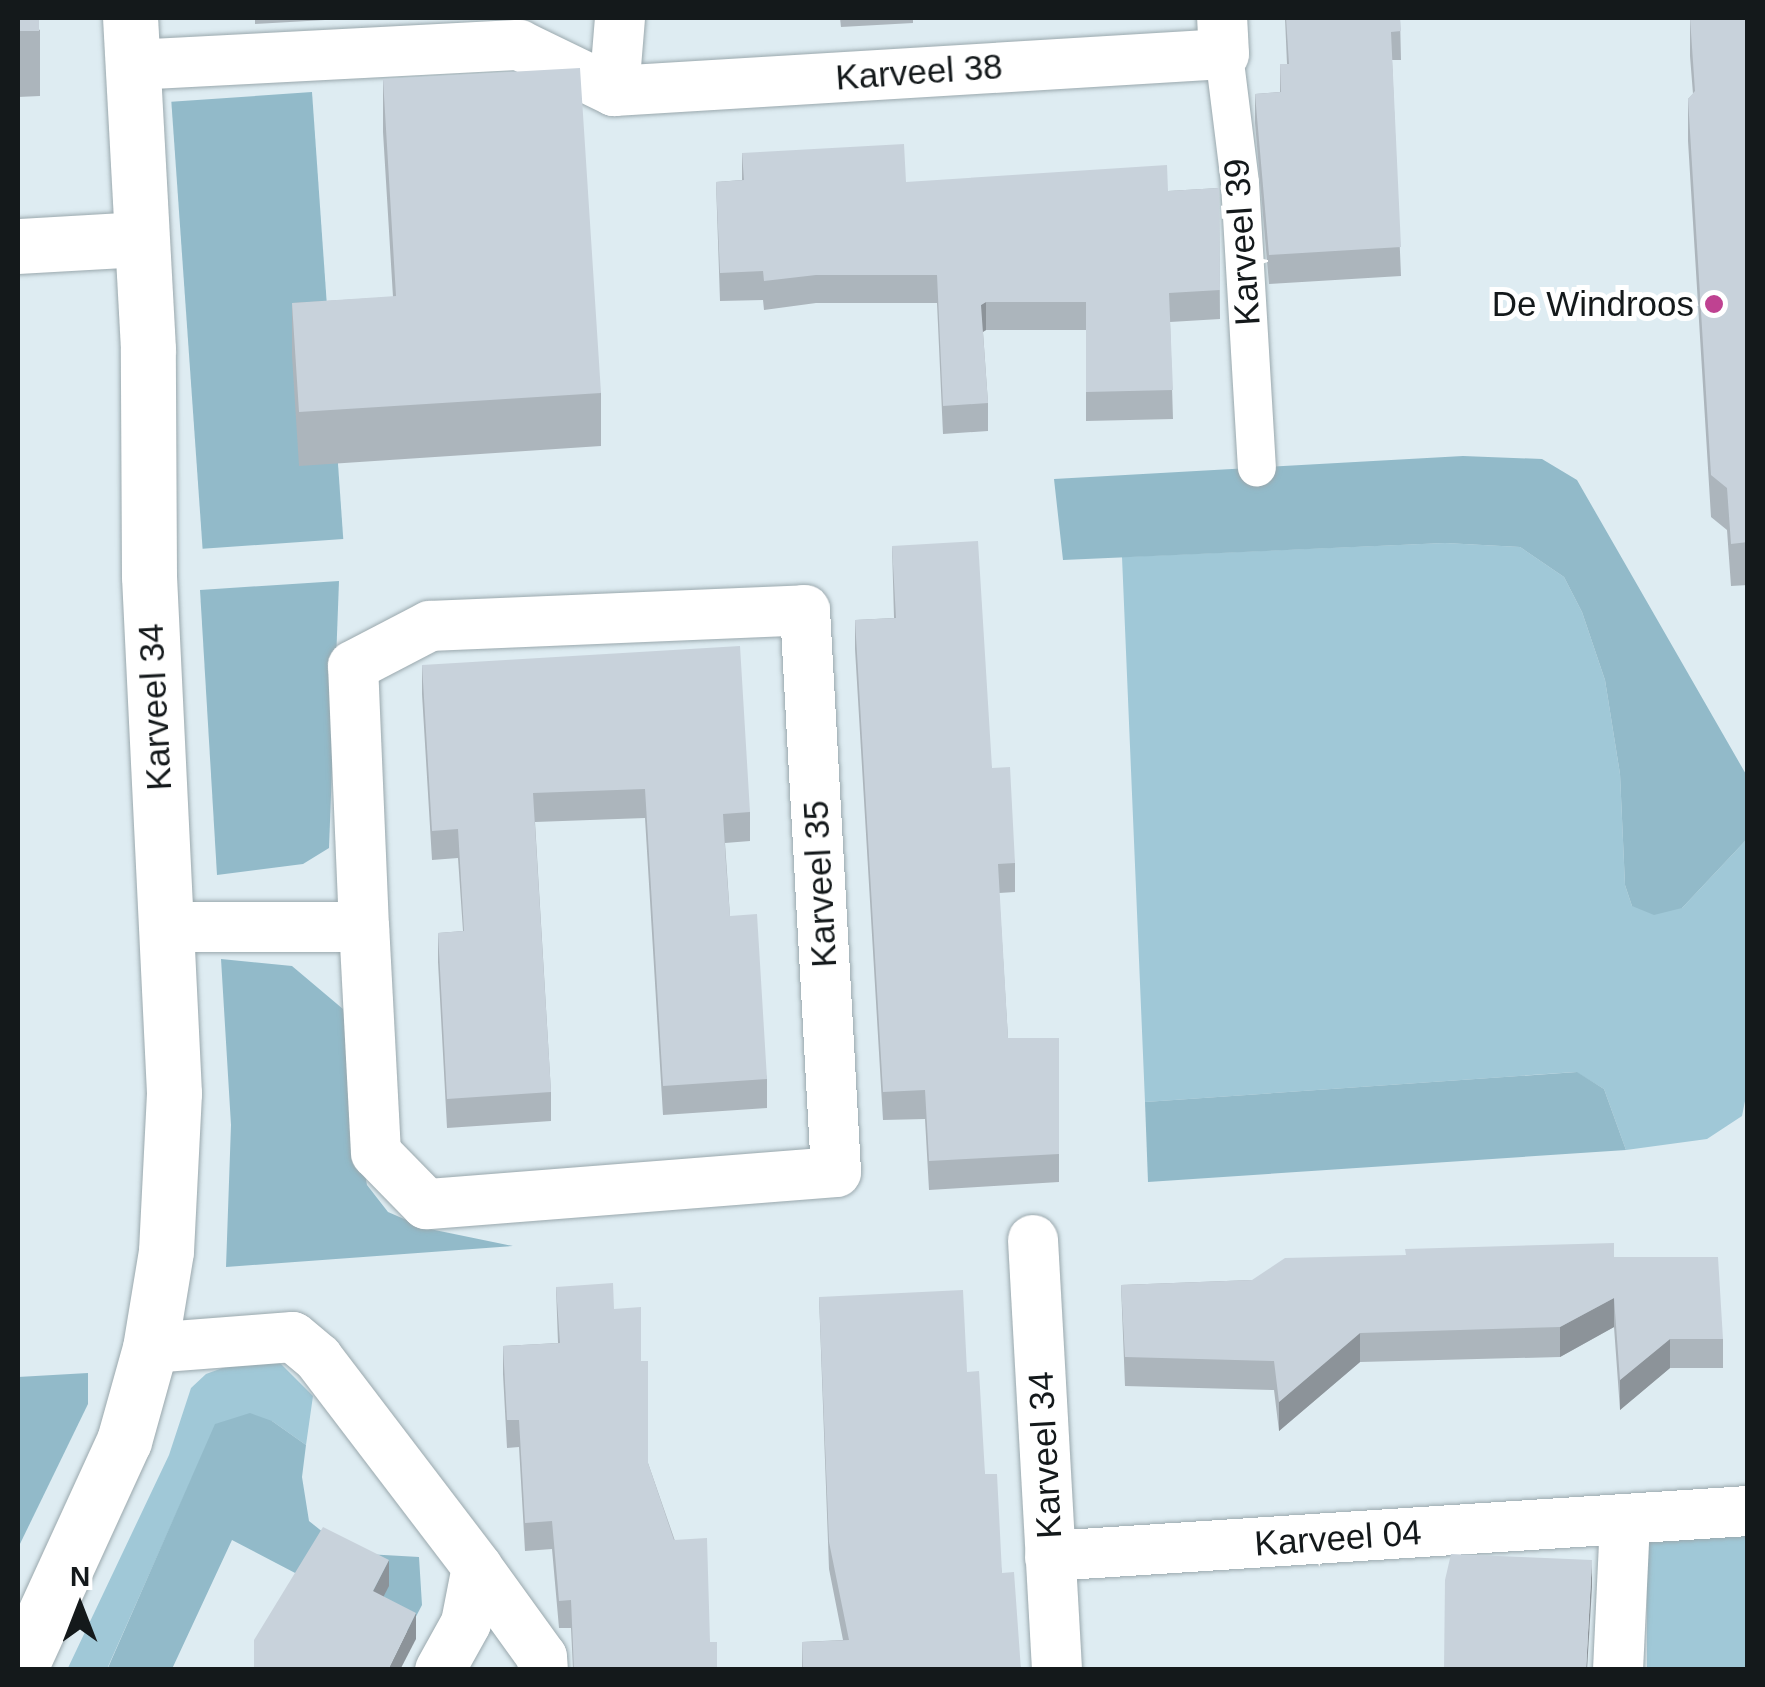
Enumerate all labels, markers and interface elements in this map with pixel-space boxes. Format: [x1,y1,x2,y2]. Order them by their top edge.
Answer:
street label: Karveel 38 [834,45,1004,99]
street label: Karveel 39 [1215,157,1269,327]
place label: De Windroos [1492,283,1694,325]
marker: De Windroos [1703,293,1725,315]
street label: Karveel 34 [130,622,180,792]
street label: Karveel 35 [795,799,845,969]
street label: Karveel 34 [1020,1370,1070,1540]
street label: Karveel 04 [1253,1511,1423,1565]
north arrow [30,1557,130,1657]
text: N [70,1561,90,1592]

